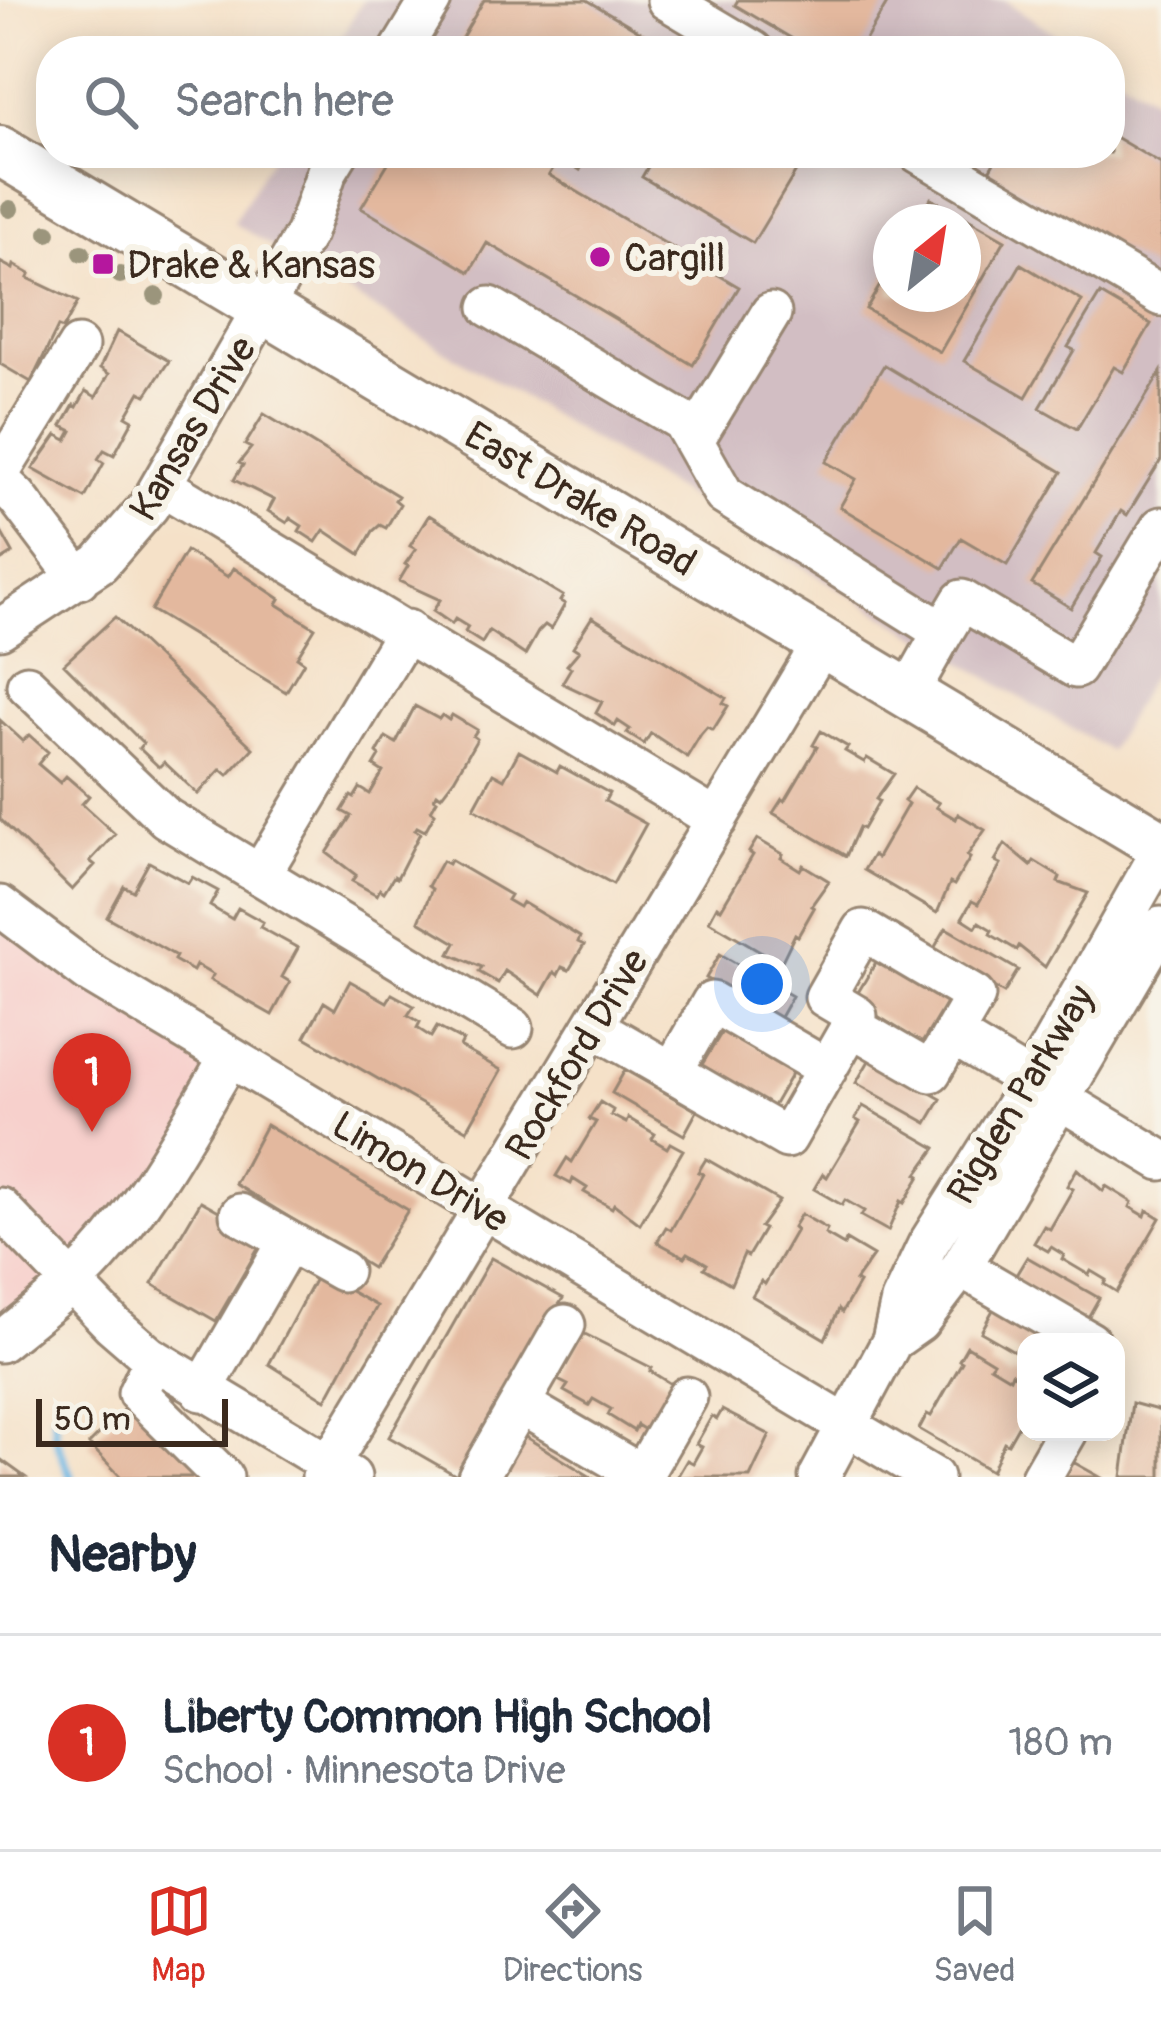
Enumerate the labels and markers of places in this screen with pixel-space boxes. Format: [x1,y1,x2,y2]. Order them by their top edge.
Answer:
place label: Cargill [624,234,725,283]
place label: Drake & Kansas [127,241,375,290]
marker: Cargill [587,244,613,270]
marker: Drake & Kansas [90,251,116,277]
pin: 1 [53,1033,131,1132]

